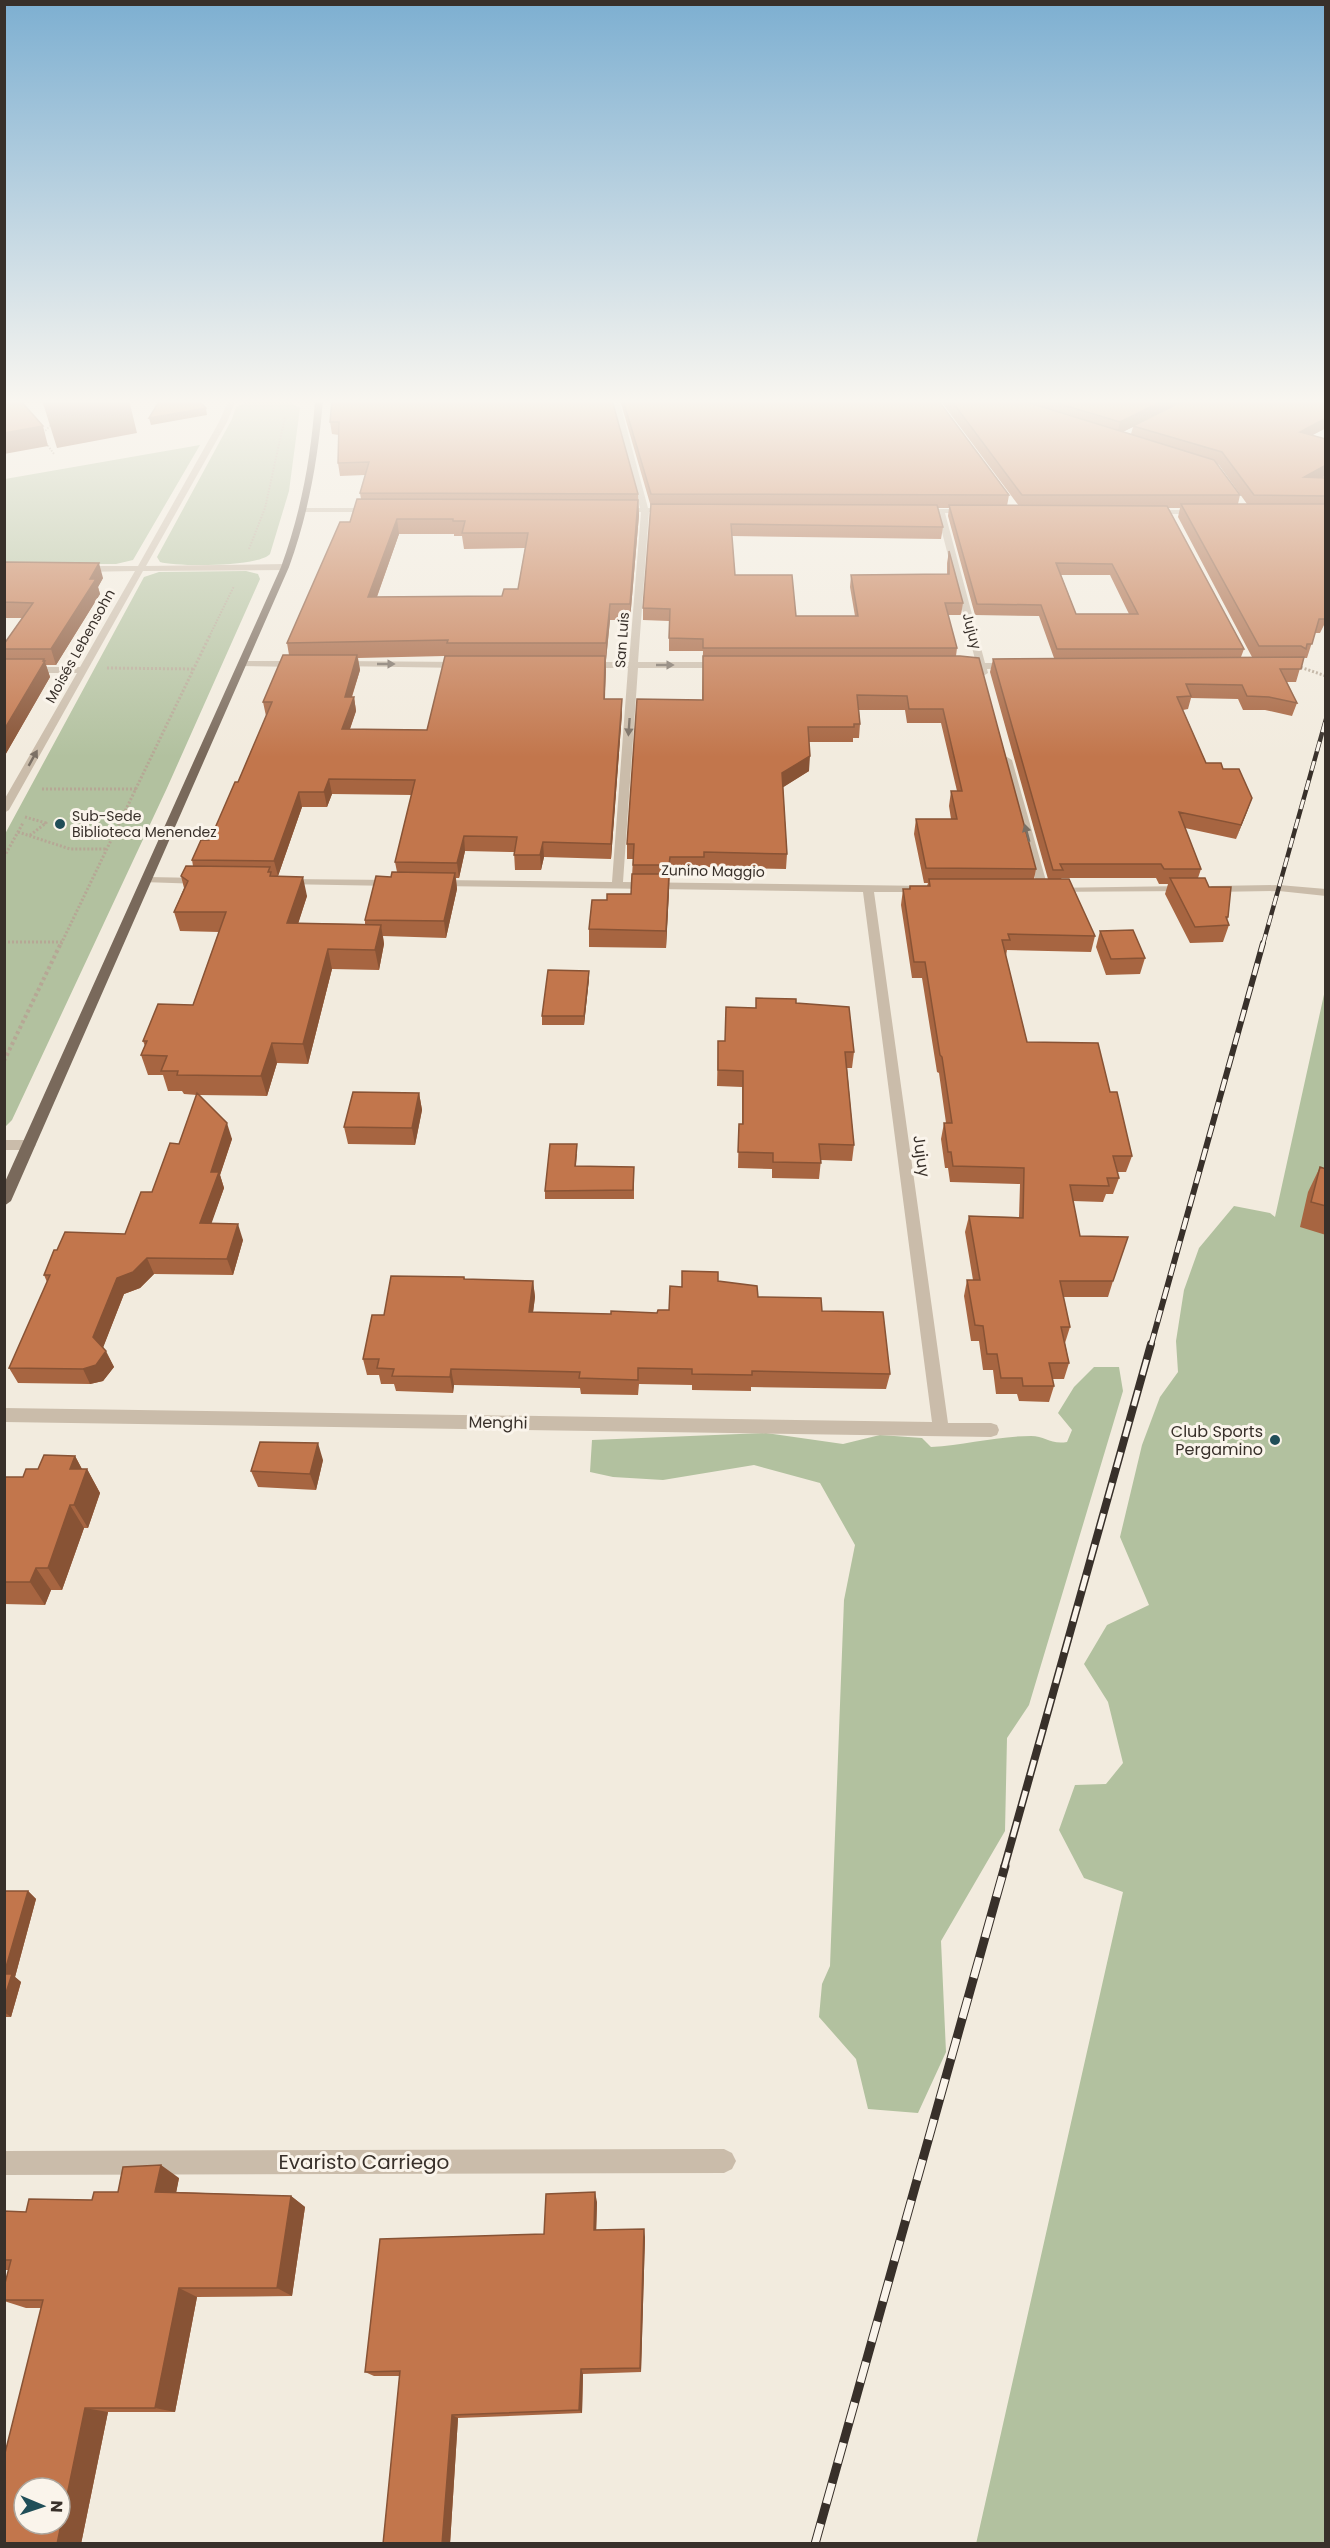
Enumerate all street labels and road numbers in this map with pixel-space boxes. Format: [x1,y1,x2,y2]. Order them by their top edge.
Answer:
street label: Moisés Lebensohn [40,585,120,707]
street label: San Luis [610,611,634,669]
street label: Jujuy [958,611,986,651]
street label: Zunino Maggio [661,860,765,882]
street label: Jujuy [907,1134,936,1178]
street label: Menghi [468,1410,528,1435]
street label: Evaristo Carriego [279,2148,449,2176]

